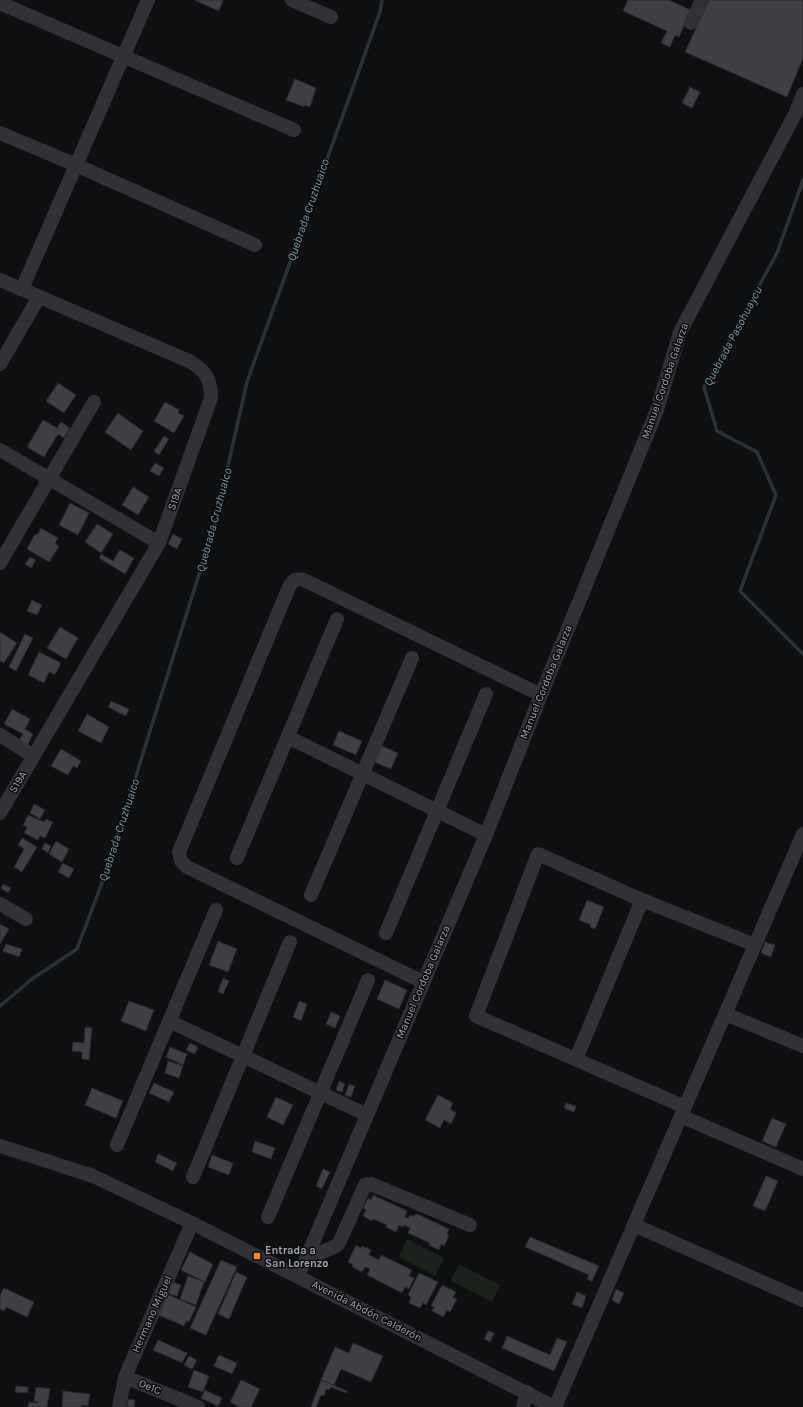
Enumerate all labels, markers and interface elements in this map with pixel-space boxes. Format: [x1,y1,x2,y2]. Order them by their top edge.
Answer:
water label: Quebrada Cruzhuaico [284,157,332,263]
water label: Quebrada Pasohuaycu [701,284,765,388]
street label: Manuel Cordoba Galarza [639,321,691,441]
water label: Quebrada Cruzhuaico [193,466,235,573]
street label: S19A [165,485,185,512]
street label: Manuel Cordoba Galarza [517,623,575,741]
street label: S19A [7,768,30,795]
water label: Quebrada Cruzhuaico [96,777,142,883]
street label: Manuel Cordoba Galarza [393,923,453,1041]
place label: Entrada a San Lorenzo [265,1244,328,1270]
marker: Entrada a San Lorenzo [252,1251,262,1261]
street label: Hermano Miguel [129,1274,175,1354]
street label: Avenida Abdón Calderón [310,1278,424,1344]
street label: Oe1C [137,1376,163,1398]

